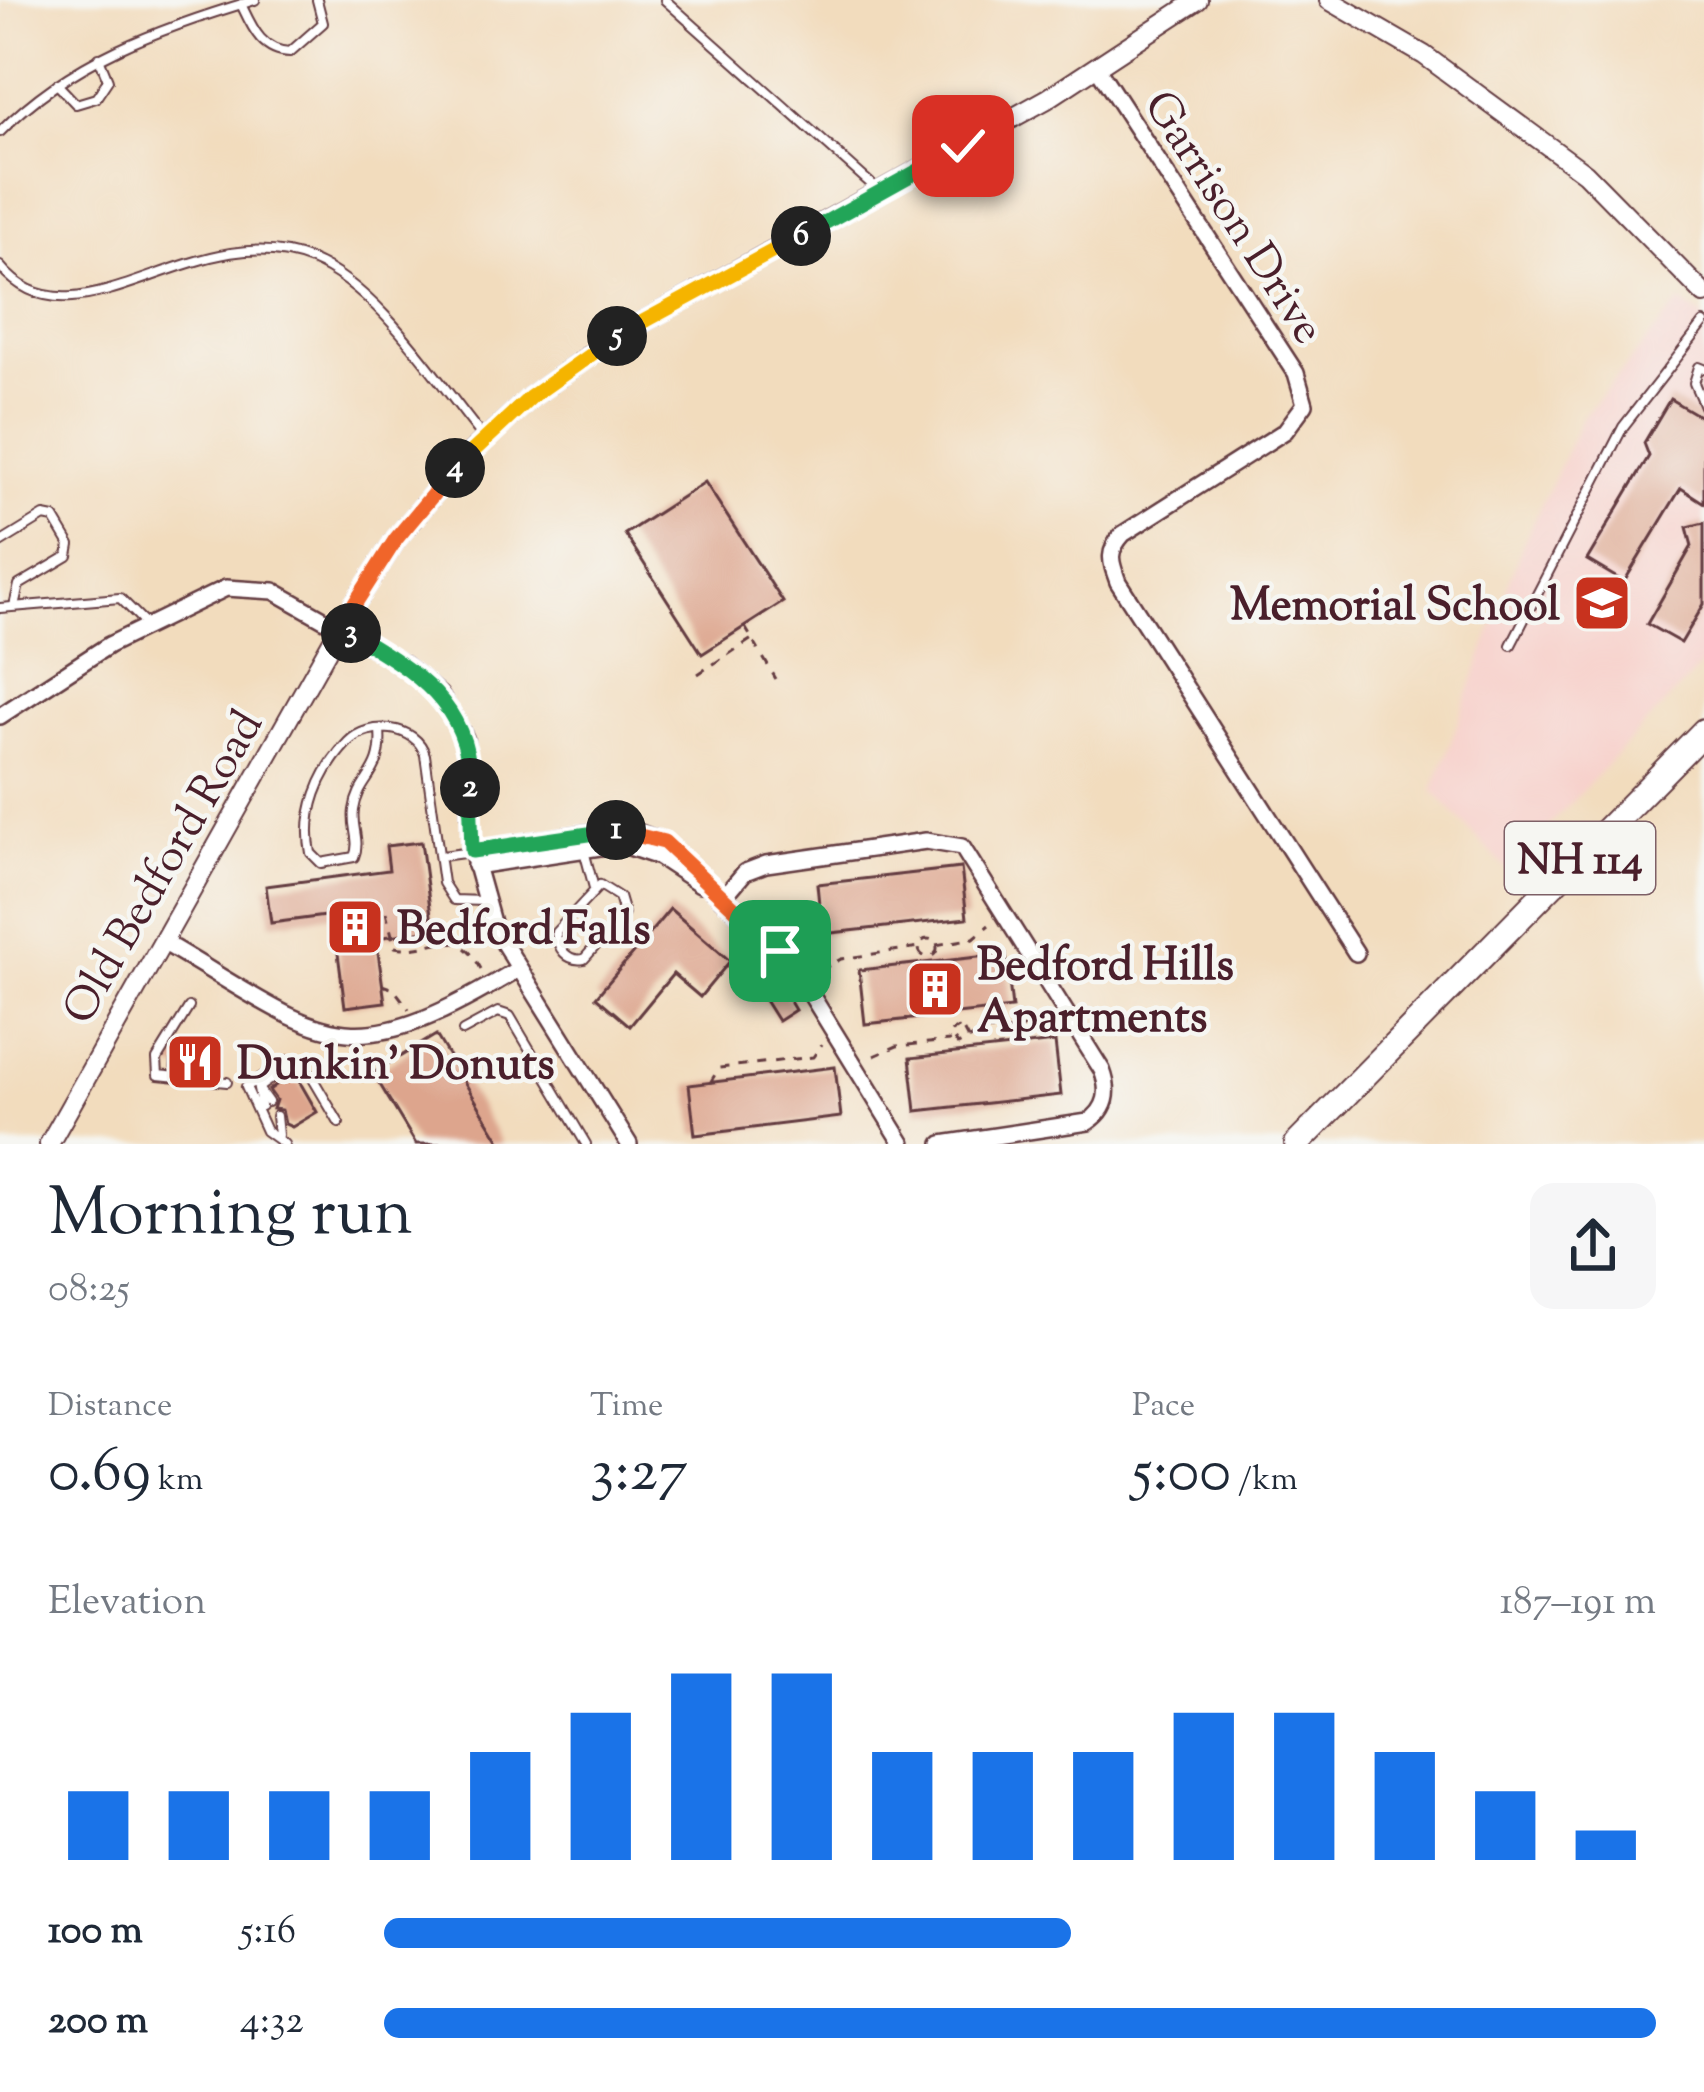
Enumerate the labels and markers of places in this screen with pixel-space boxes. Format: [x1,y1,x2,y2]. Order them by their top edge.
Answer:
pin [912,95,1014,197]
pin: 6 [771,206,831,266]
pin: 5 [587,306,647,366]
pin: 4 [425,438,485,498]
school or university icon: Memorial School [1571,572,1633,634]
place label: Memorial School [1230,576,1560,641]
pin: 3 [321,603,381,663]
pin: 2 [440,758,500,818]
pin: 1 [586,800,646,860]
building icon: Bedford Falls [324,896,386,958]
place label: Bedford Falls [397,900,651,965]
pin [729,900,831,1002]
place label: Bedford Hills Apartments [977,936,1234,1053]
building icon: Bedford Hills Apartments [904,958,966,1020]
restaurant icon: Dunkin' Donuts [164,1031,226,1093]
place label: Dunkin' Donuts [237,1035,555,1100]

